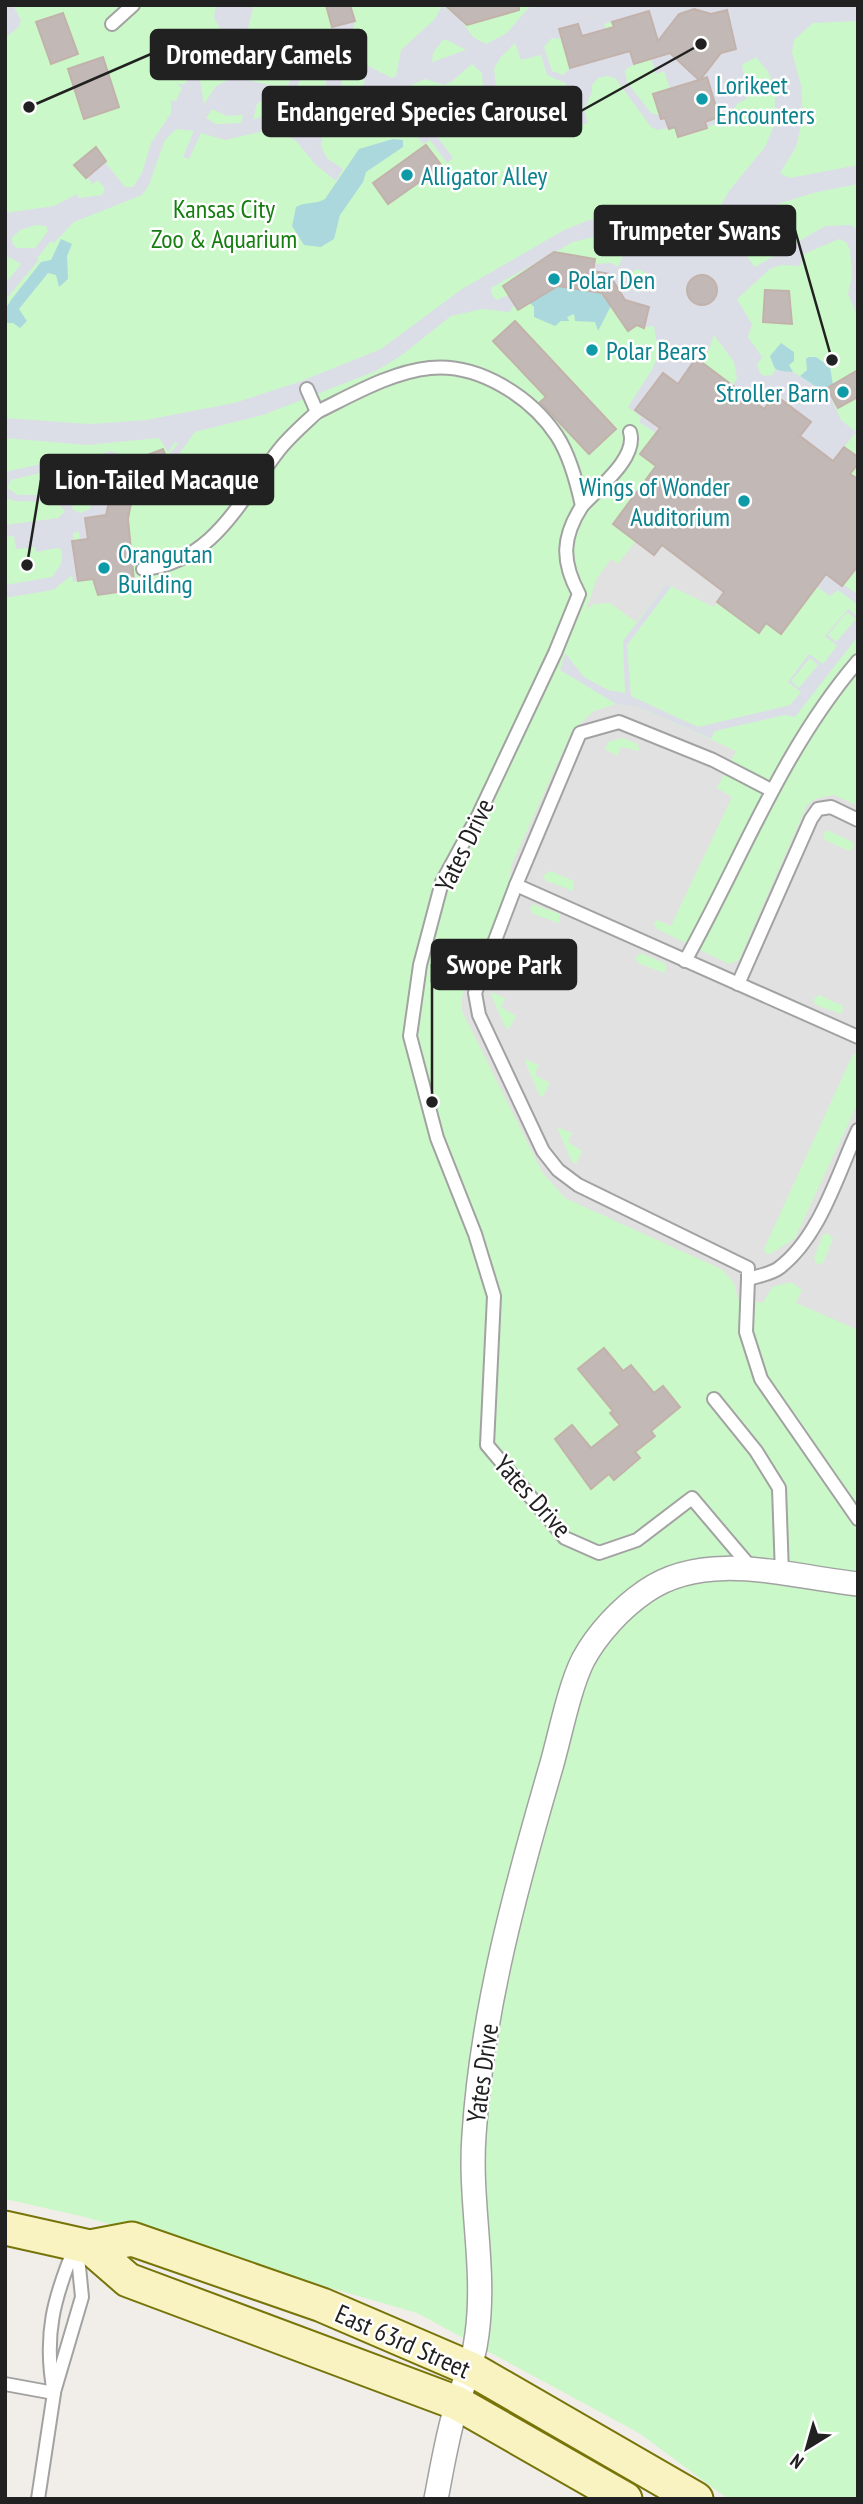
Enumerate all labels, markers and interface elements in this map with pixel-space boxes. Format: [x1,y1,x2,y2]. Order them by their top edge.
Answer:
callout: Dromedary Camels [151,30,366,79]
text: Dromedary Camels [166,35,352,72]
place label: Lorikeet Encounters [716,68,815,131]
callout: Endangered Species Carousel [263,87,581,136]
marker: Lorikeet Encounters [694,91,710,107]
text: Endangered Species Carousel [277,92,567,129]
place label: Alligator Alley [421,159,548,192]
marker: Alligator Alley [399,167,415,183]
park label: Kansas City Zoo & Aquarium [151,192,297,255]
callout: Trumpeter Swans [595,206,795,255]
text: Trumpeter Swans [609,211,781,248]
place label: Polar Den [568,263,655,296]
marker: Polar Den [546,271,562,287]
place label: Polar Bears [606,334,707,367]
marker: Polar Bears [584,342,600,358]
place label: Stroller Barn [716,376,829,409]
marker: Stroller Barn [835,384,851,400]
callout: Lion-Tailed Macaque [41,455,273,504]
text: Lion-Tailed Macaque [55,460,259,497]
place label: Wings of Wonder Auditorium [579,470,730,533]
marker: Wings of Wonder Auditorium [736,493,752,509]
place label: Orangutan Building [118,537,213,600]
marker: Orangutan Building [96,560,112,576]
street label: Yates Drive [427,793,501,897]
callout: Swope Park [432,940,576,989]
text: Swope Park [446,945,562,982]
street label: Yates Drive [487,1448,579,1544]
street label: Yates Drive [459,2021,505,2125]
street label: East 63rd Street [330,2297,476,2385]
north arrow [772,2413,842,2483]
text: N [785,2449,808,2474]

